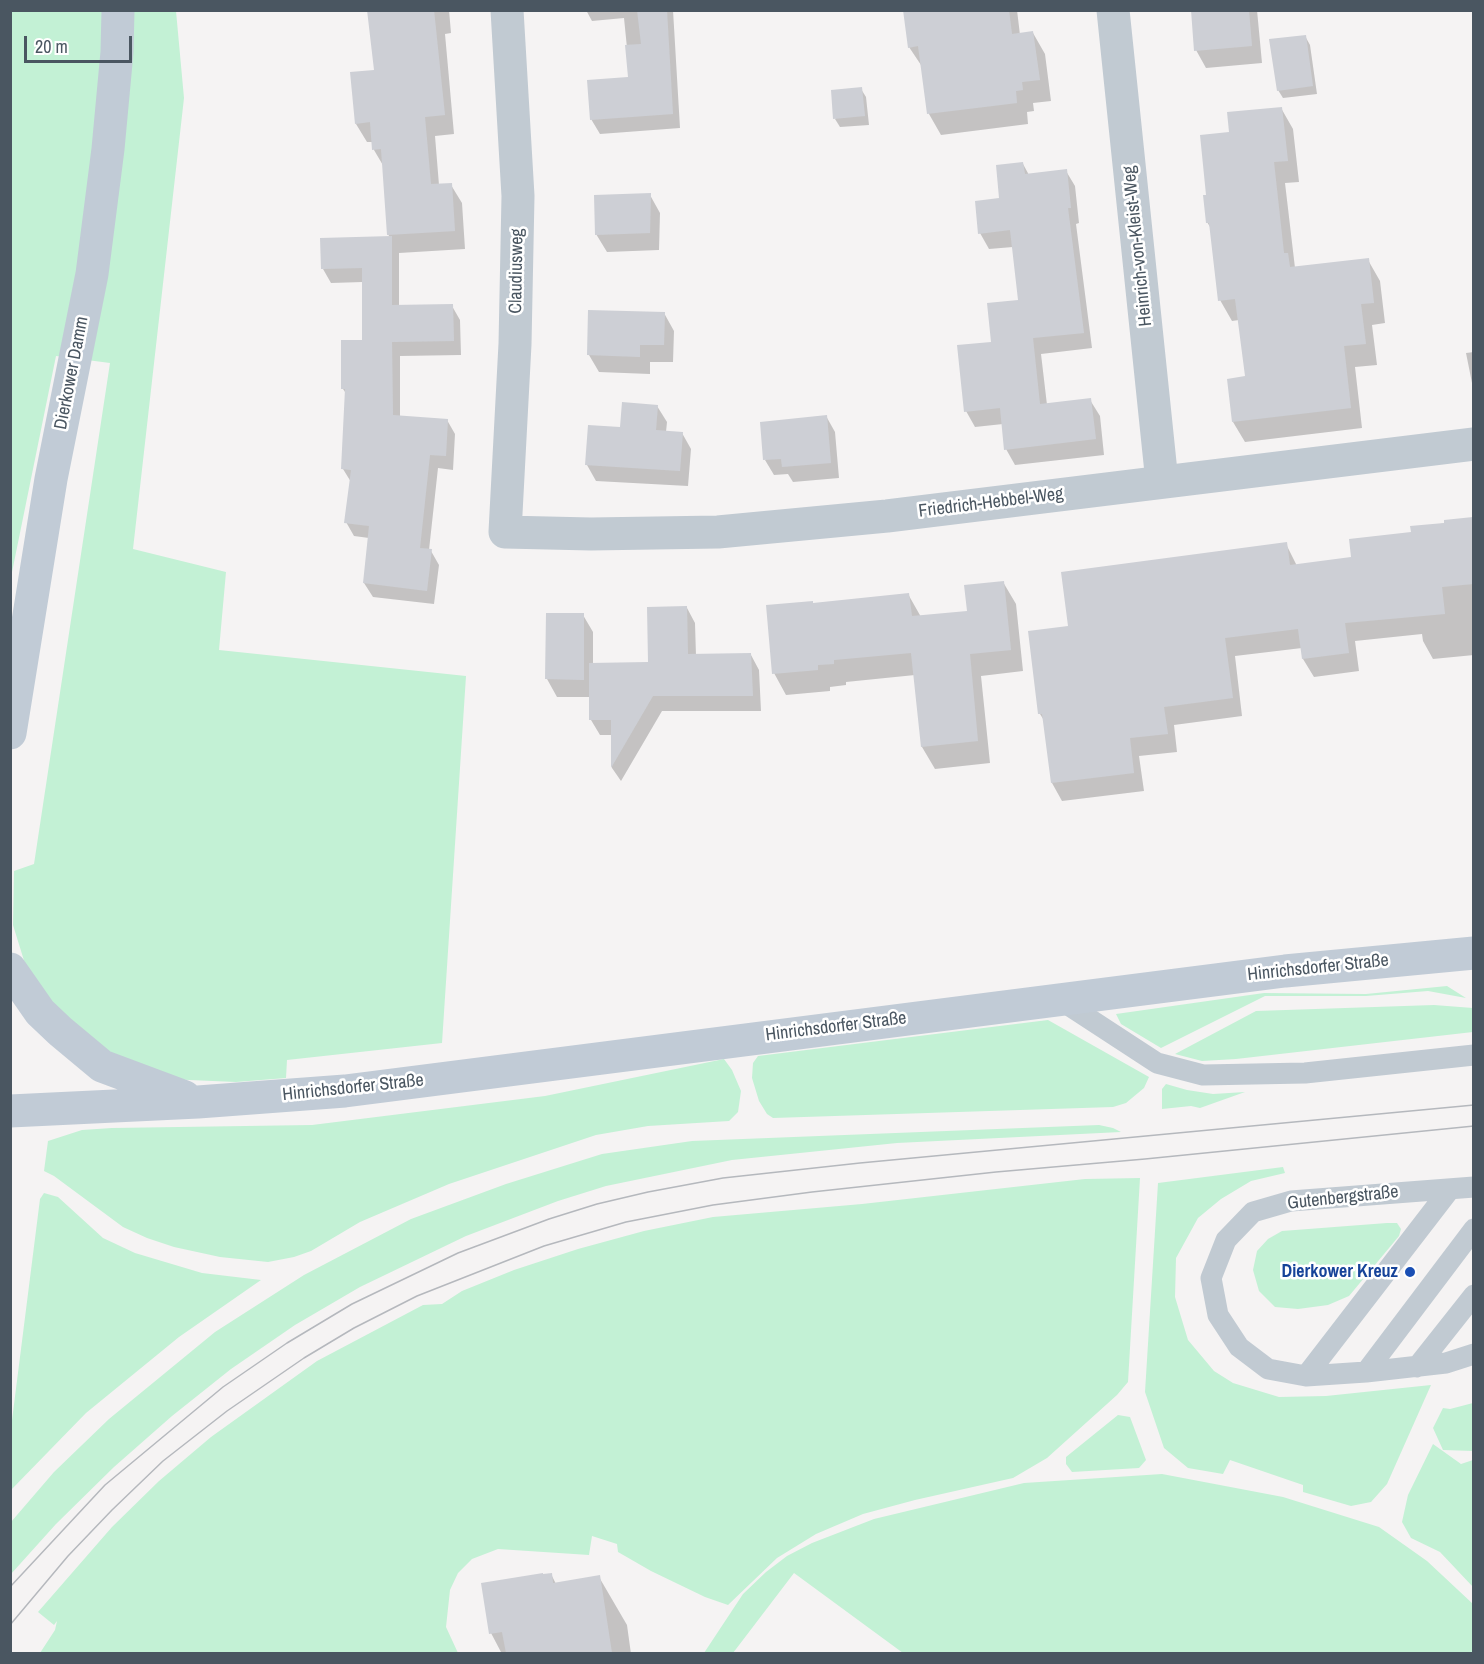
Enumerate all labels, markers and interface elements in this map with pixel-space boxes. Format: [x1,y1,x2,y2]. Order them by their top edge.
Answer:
scale bar [27,24,135,62]
text: 20 m [35,34,68,59]
street label: Heinrich-von-Kleist-Weg [1119,165,1157,327]
street label: Claudiusweg [505,228,529,314]
street label: Dierkower Damm [50,315,94,431]
street label: Friedrich-Hebbel-Weg [917,483,1065,523]
street label: Hinrichsdorfer Straße [1246,950,1390,986]
street label: Hinrichsdorfer Straße [764,1008,908,1046]
street label: Hinrichsdorfer Straße [281,1070,425,1106]
street label: Gutenbergstraße [1286,1181,1400,1215]
place label: Dierkower Kreuz [1282,1261,1398,1283]
marker: Dierkower Kreuz [1403,1265,1417,1279]

